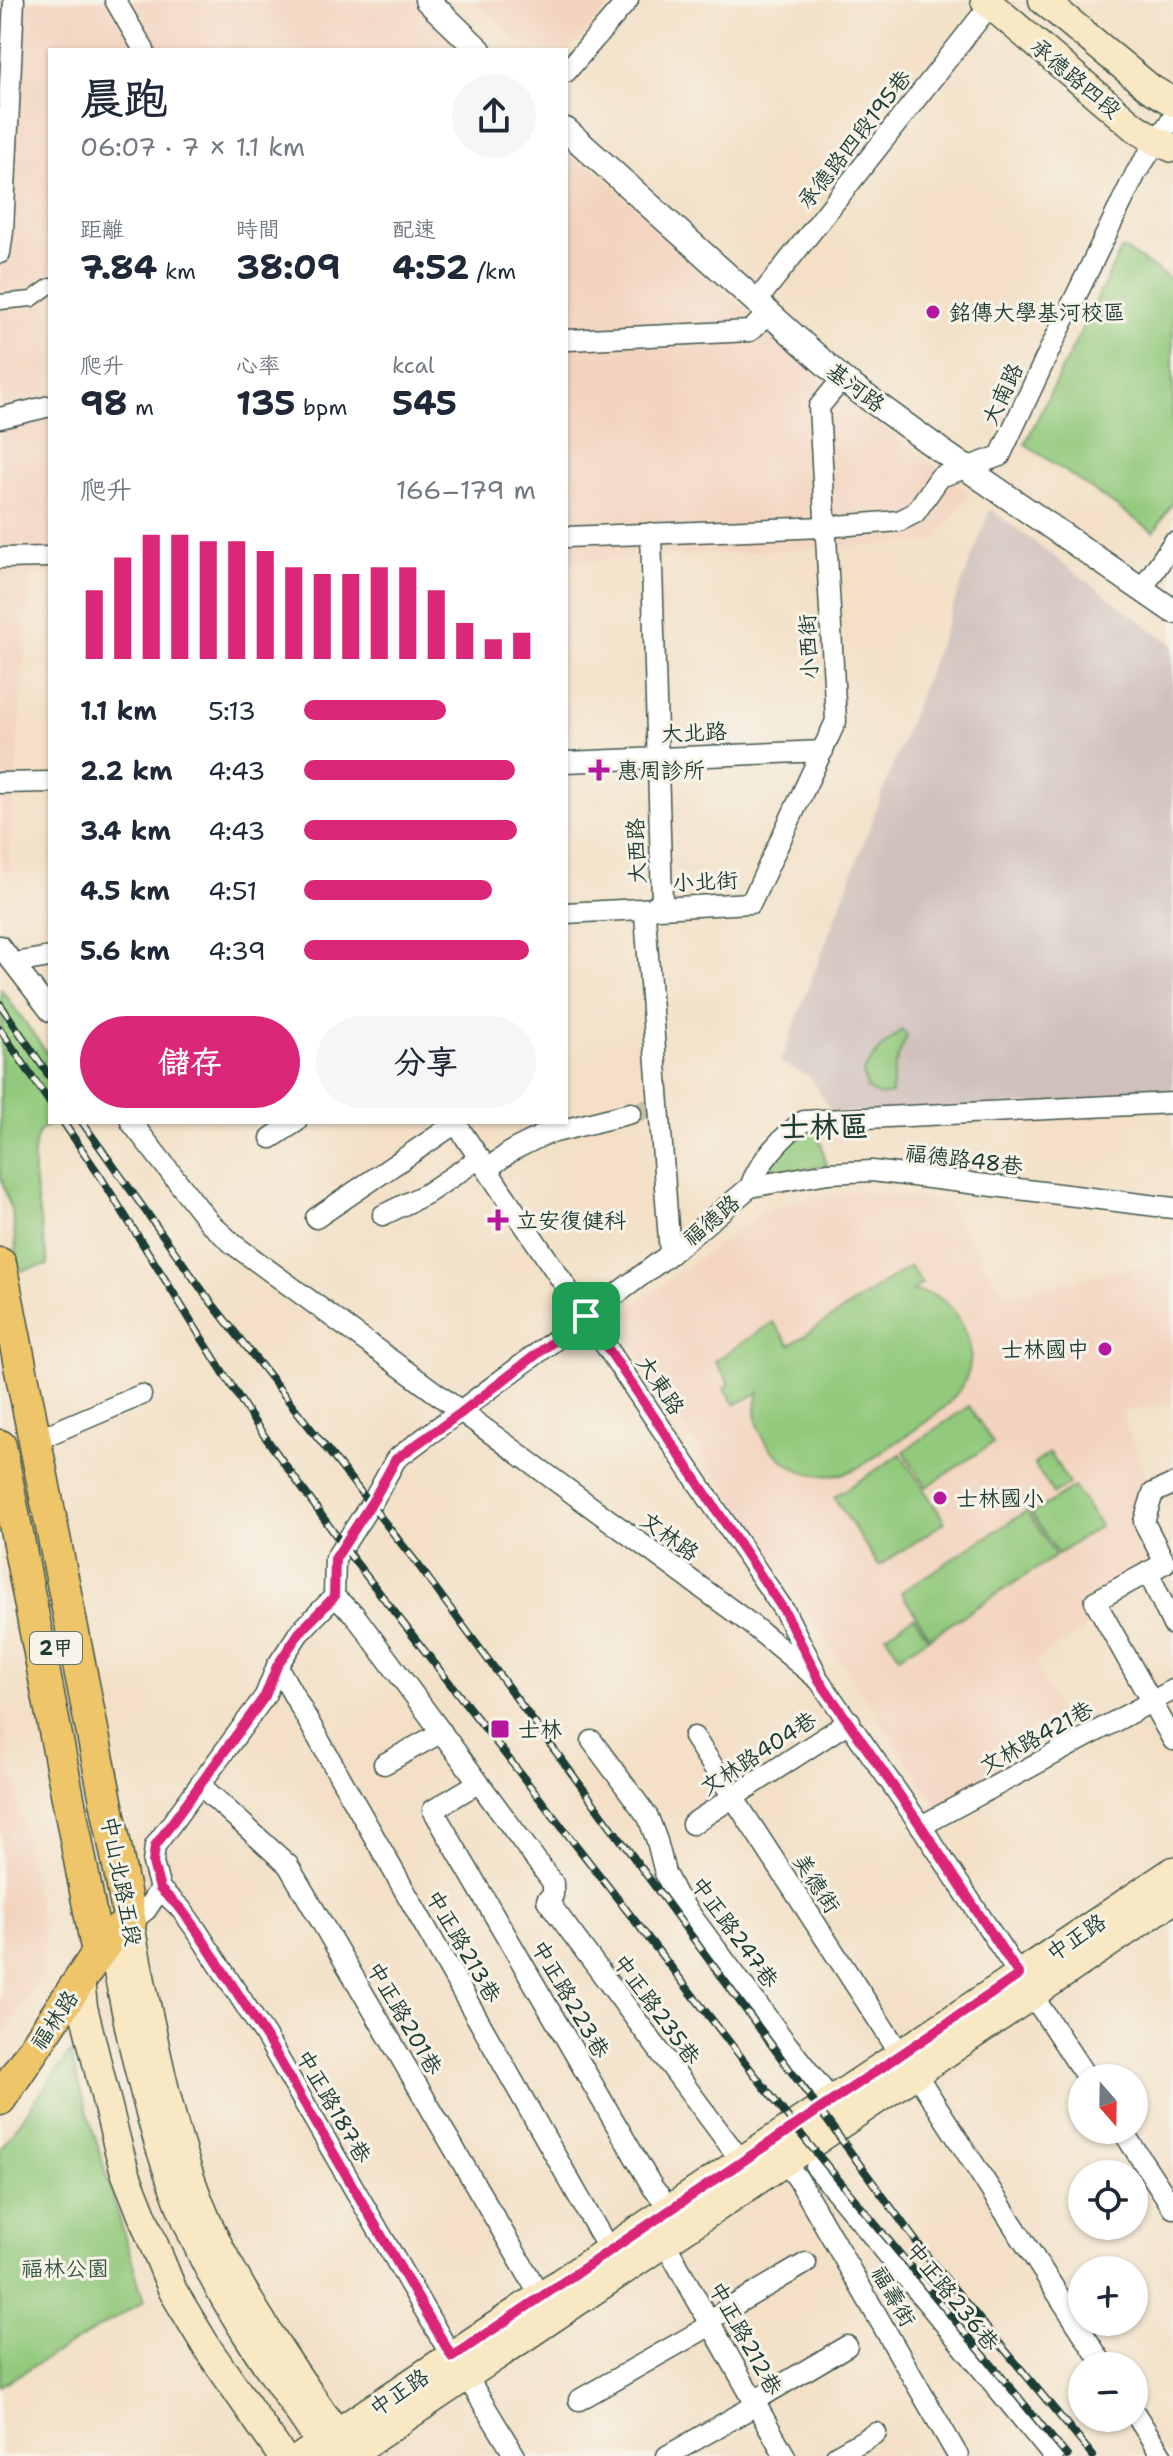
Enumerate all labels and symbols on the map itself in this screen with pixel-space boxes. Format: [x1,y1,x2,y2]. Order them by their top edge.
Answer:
street label: 承德路四段 [1024,32,1127,125]
street label: 承德路四段195巷 [791,64,918,215]
place label: 銘傳大學基河校區 [949,298,1125,327]
marker: 銘傳大學基河校區 [924,303,942,321]
street label: 基河路 [821,356,891,419]
street label: 大南路 [975,358,1030,430]
street label: 小西街 [792,613,825,681]
street label: 大北路 [661,717,728,748]
place label: 惠周診所 [617,756,705,785]
marker: 惠周診所 [588,759,610,781]
street label: 大西路 [621,817,652,884]
street label: 小北街 [671,865,739,898]
district label: 士林區 [779,1106,869,1147]
street label: 福德路48巷 [903,1138,1024,1181]
street label: 福德路 [677,1188,746,1253]
place label: 立安復健科 [516,1206,626,1235]
marker: 立安復健科 [487,1209,509,1231]
pin [552,1282,620,1350]
place label: 士林國中 [1001,1335,1089,1364]
marker: 士林國中 [1096,1340,1114,1358]
street label: 大東路 [630,1350,691,1421]
place label: 士林國小 [956,1484,1044,1513]
marker: 士林國小 [931,1489,949,1507]
street label: 文林路 [634,1505,705,1568]
road number: 2甲 [30,1632,82,1664]
street label: 文林路421巷 [974,1694,1098,1781]
street label: 文林路404巷 [694,1705,822,1802]
place label: 士林 [518,1715,562,1744]
marker: 士林 [489,1718,511,1740]
street label: 中山北路五段 [95,1814,148,1949]
street label: 美德街 [786,1848,847,1919]
street label: 中正路247巷 [684,1871,785,1994]
street label: 中正路213巷 [420,1885,508,2008]
street label: 中正路 [1041,1907,1112,1968]
street label: 中正路223巷 [525,1935,616,2064]
street label: 中正路235巷 [607,1948,707,2071]
street label: 中正路201巷 [360,1956,449,2080]
street label: 福林路 [24,1985,85,2056]
street label: 中正路187巷 [289,2044,378,2168]
north arrow [1068,2064,1148,2144]
street label: 中正路236巷 [900,2236,1006,2357]
park label: 福林公園 [21,2254,109,2283]
street label: 福壽街 [865,2260,923,2332]
street label: 中正路212巷 [702,2276,789,2400]
street label: 中正路 [364,2362,435,2423]

